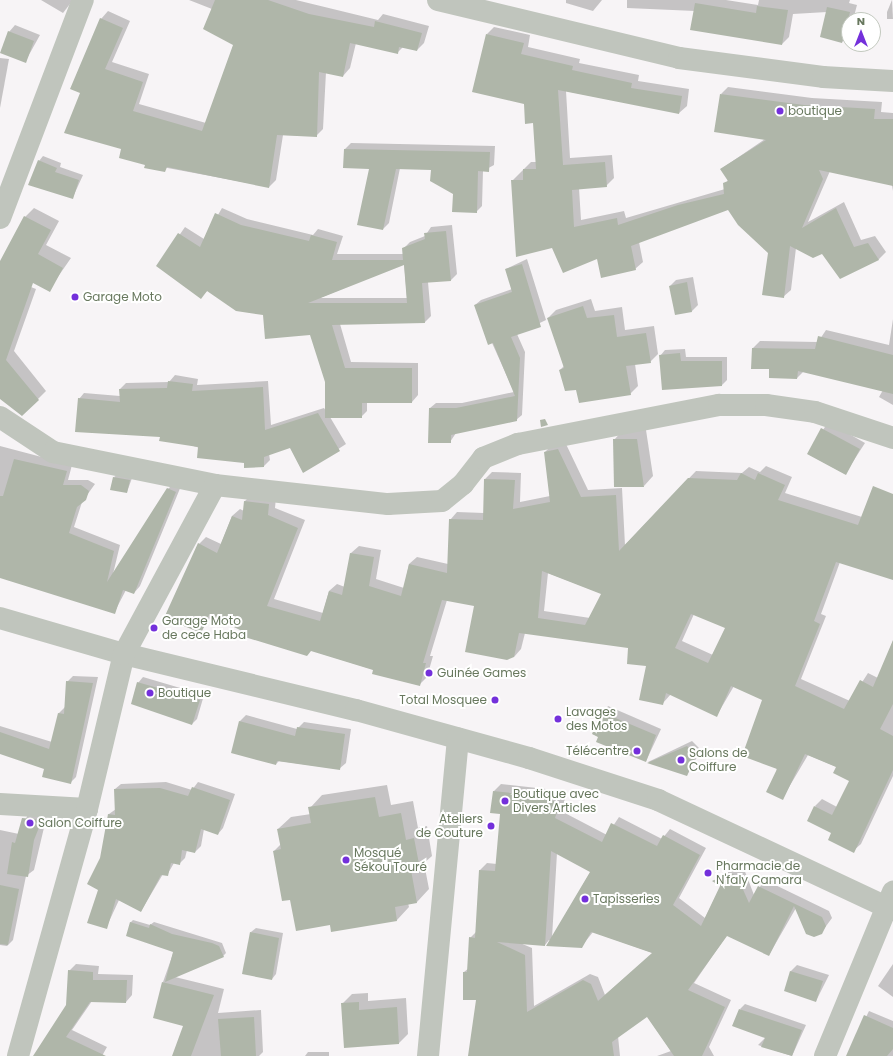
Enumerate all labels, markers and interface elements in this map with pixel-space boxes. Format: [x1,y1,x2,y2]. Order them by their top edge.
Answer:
north arrow [841,12,881,52]
text: N [857,13,865,29]
place label: boutique [788,104,842,118]
marker: boutique [775,106,785,116]
place label: Garage Moto [83,290,162,304]
marker: Garage Moto [70,292,80,302]
place label: Garage Moto de cece Haba [162,614,246,642]
marker: Garage Moto de cece Haba [149,623,159,633]
place label: Guinée Games [437,666,526,680]
marker: Guinée Games [424,668,434,678]
place label: Boutique [158,686,211,700]
marker: Boutique [145,688,155,698]
place label: Total Mosquee [399,693,487,707]
marker: Total Mosquee [490,695,500,705]
place label: Lavages des Motos [566,705,627,733]
marker: Lavages des Motos [553,714,563,724]
place label: Télécentre [566,744,629,758]
marker: Télécentre [632,746,642,756]
place label: Salons de Coiffure [689,746,747,774]
marker: Salons de Coiffure [676,755,686,765]
place label: Boutique avec Divers Articles [513,787,599,815]
marker: Boutique avec Divers Articles [500,796,510,806]
place label: Ateliers de Couture [416,812,483,840]
place label: Salon Coiffure [38,816,122,830]
marker: Salon Coiffure [25,818,35,828]
marker: Ateliers de Couture [486,821,496,831]
place label: Mosqué Sékou Touré [354,846,427,874]
marker: Mosqué Sékou Touré [341,855,351,865]
place label: Pharmacie de N'faly Camara [716,859,802,887]
marker: Pharmacie de N'faly Camara [703,868,713,878]
place label: Tapisseries [593,892,660,906]
marker: Tapisseries [580,894,590,904]

